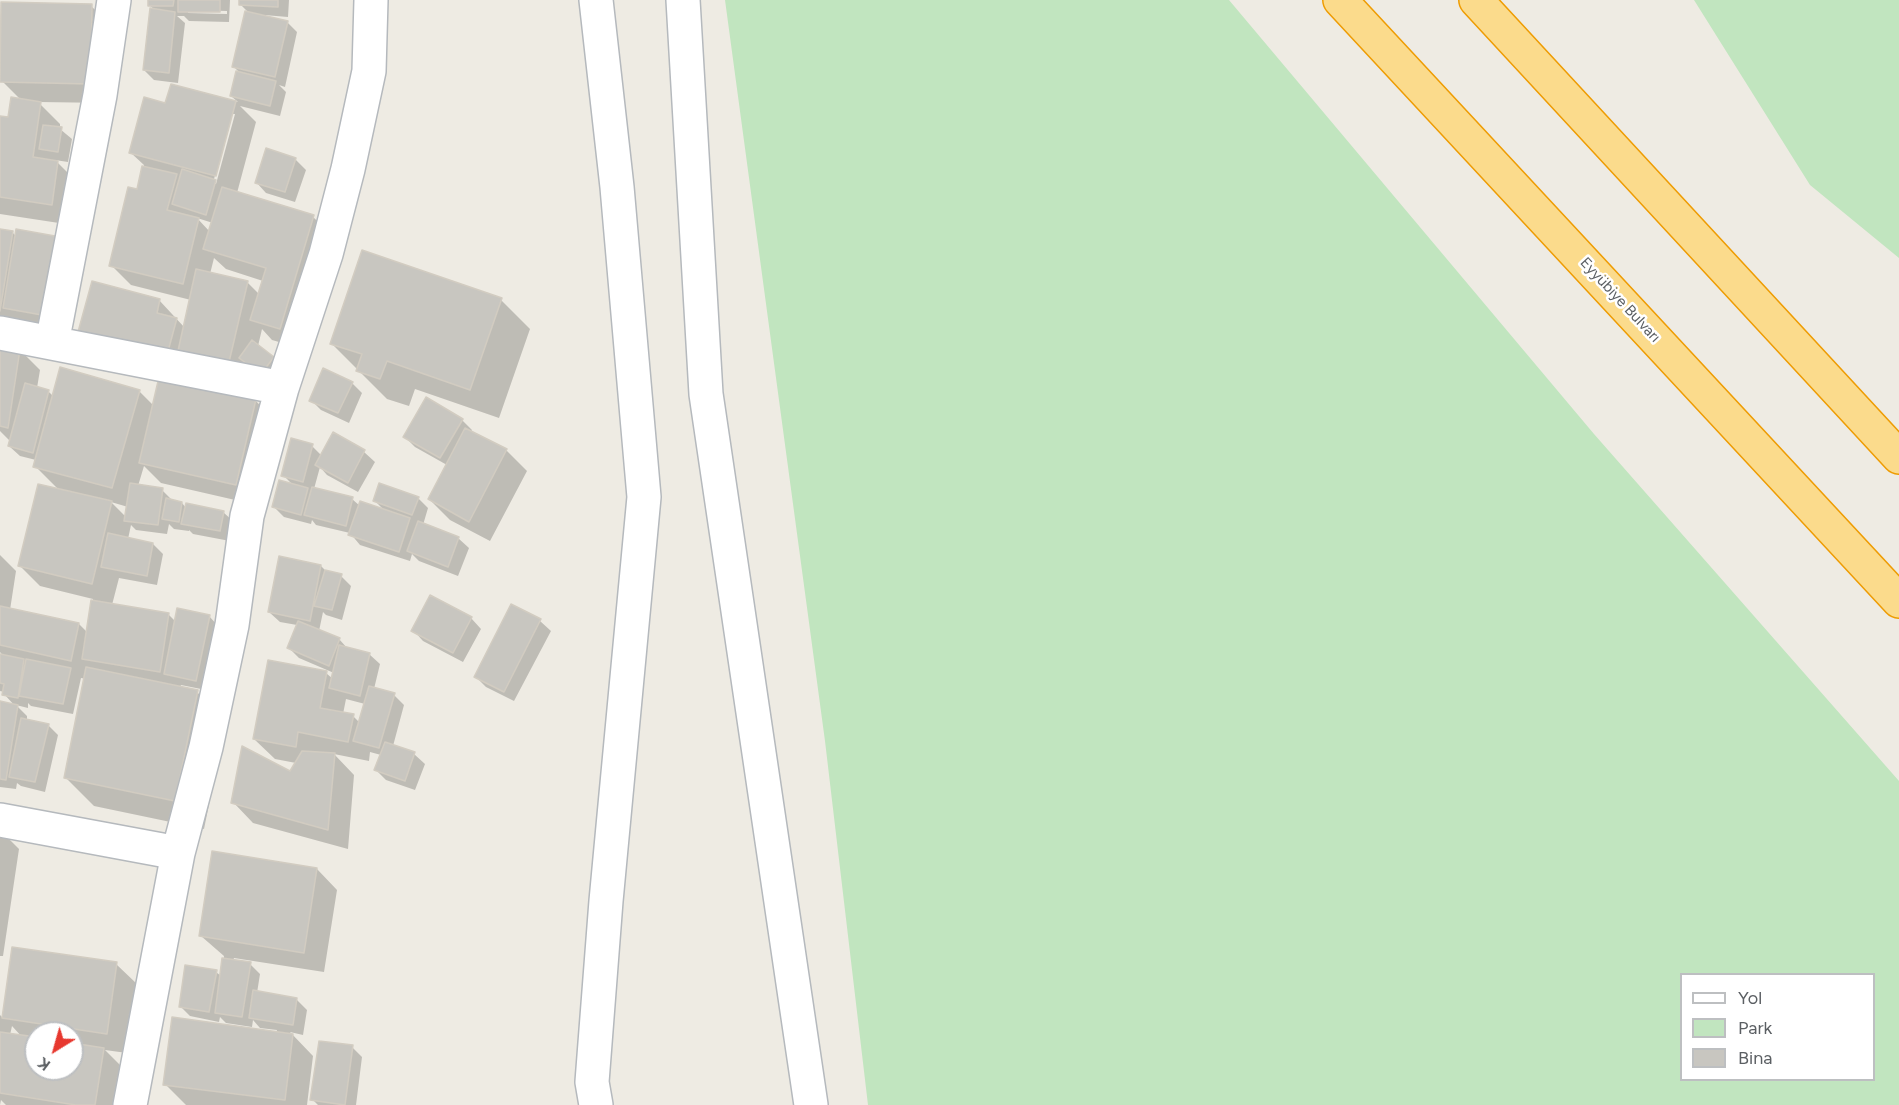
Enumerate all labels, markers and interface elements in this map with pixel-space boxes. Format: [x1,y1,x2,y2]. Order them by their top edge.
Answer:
street label: Eyyübiye Bulvarı [1576,254,1664,346]
legend [1680,973,1875,1081]
text: Yol [1738,987,1762,1009]
text: Park [1738,1017,1772,1039]
north arrow [24,1021,84,1081]
text: Bina [1738,1047,1772,1069]
text: K [34,1053,54,1075]

